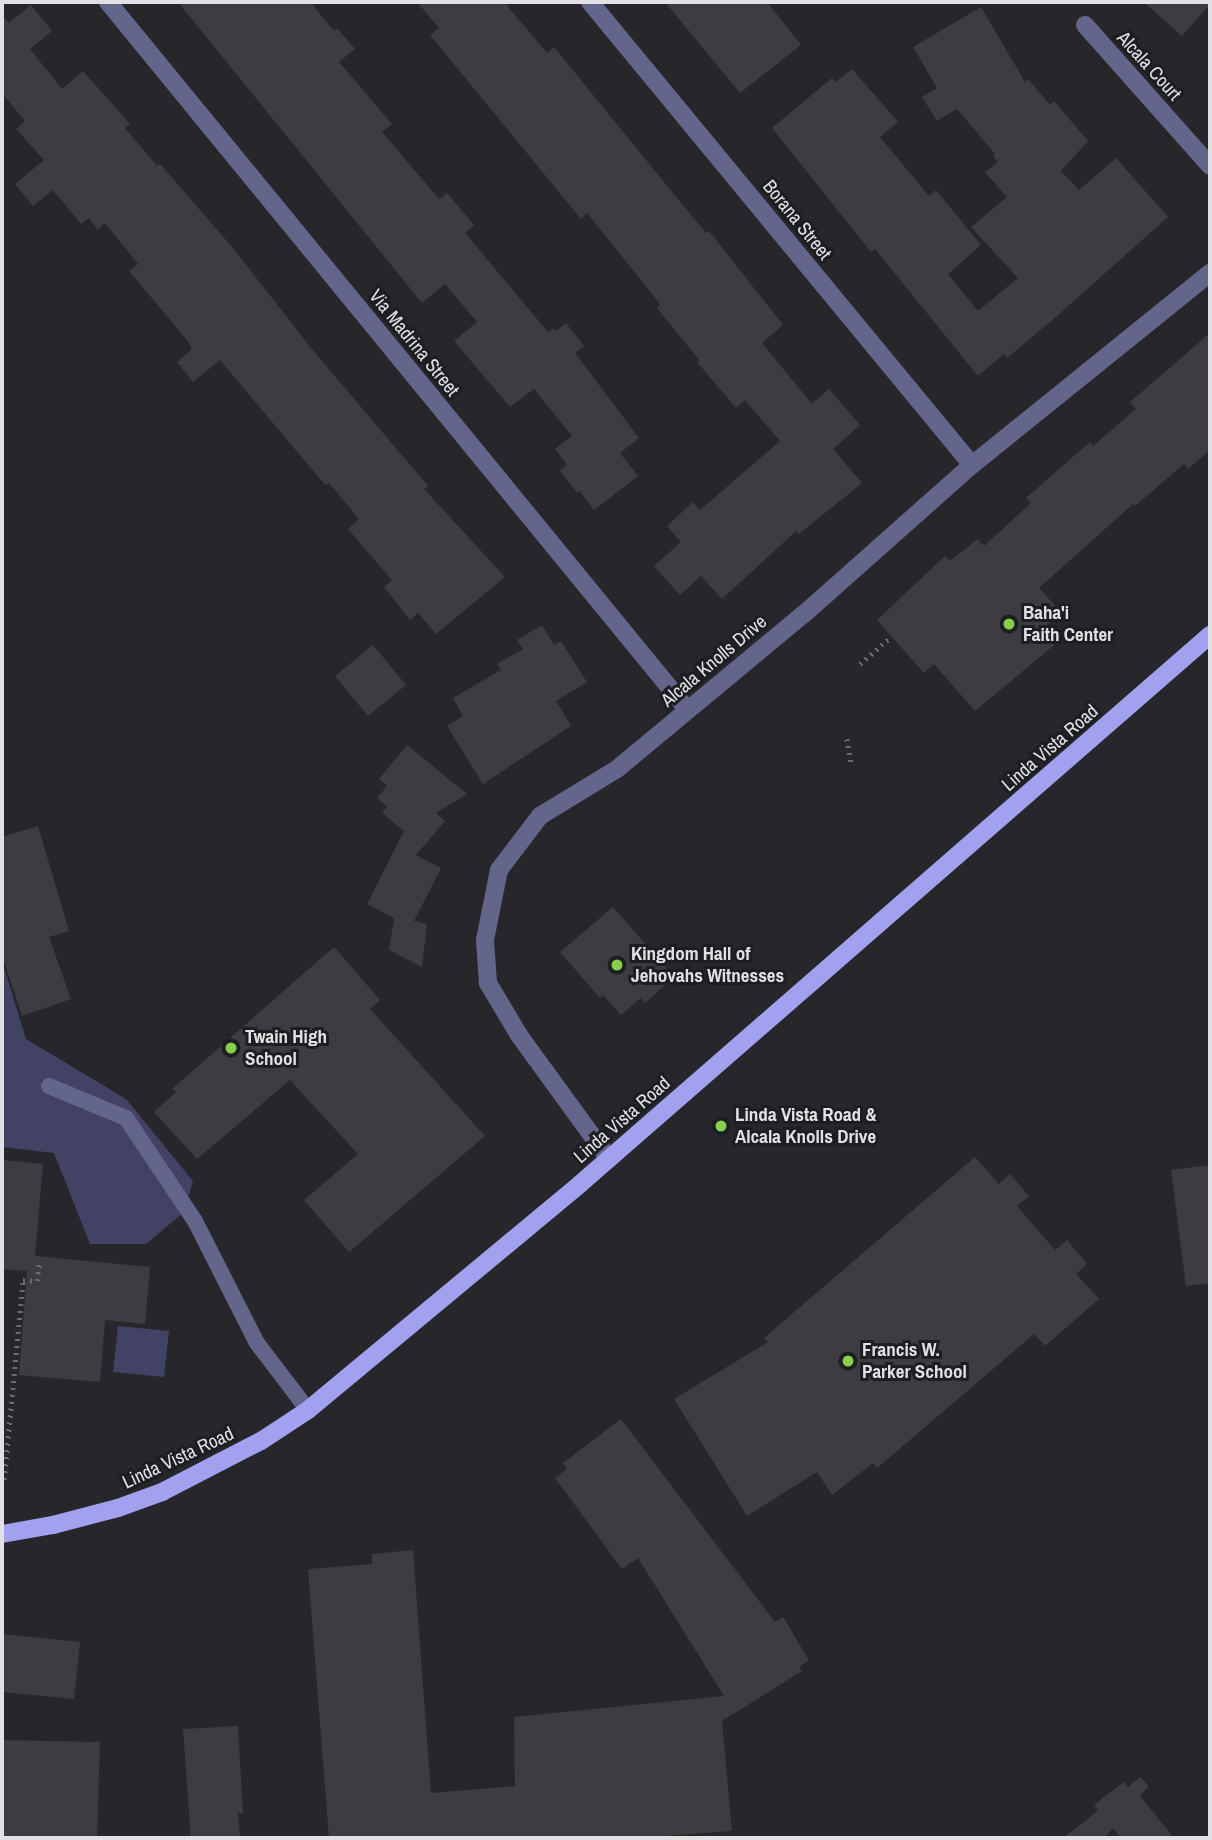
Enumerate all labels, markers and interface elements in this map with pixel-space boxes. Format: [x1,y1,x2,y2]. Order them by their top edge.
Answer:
street label: Alcala Court [1112,27,1186,105]
street label: Borana Street [758,175,836,265]
street label: Via Madrina Street [364,285,464,401]
place label: Baha'i Faith Center [1023,602,1113,646]
street label: Alcala Knolls Drive [657,610,771,712]
marker: Baha'i Faith Center [1001,616,1017,632]
street label: Linda Vista Road [997,700,1103,796]
place label: Kingdom Hall of Jehovahs Witnesses [631,943,784,987]
marker: Kingdom Hall of Jehovahs Witnesses [609,957,625,973]
place label: Twain High School [245,1026,327,1070]
marker: Twain High School [223,1040,239,1056]
street label: Linda Vista Road [569,1072,675,1168]
place label: Linda Vista Road & Alcala Knolls Drive [735,1104,877,1148]
marker: Linda Vista Road & Alcala Knolls Drive [713,1118,729,1134]
place label: Francis W. Parker School [862,1339,967,1383]
marker: Francis W. Parker School [840,1353,856,1369]
street label: Linda Vista Road [119,1422,237,1494]

